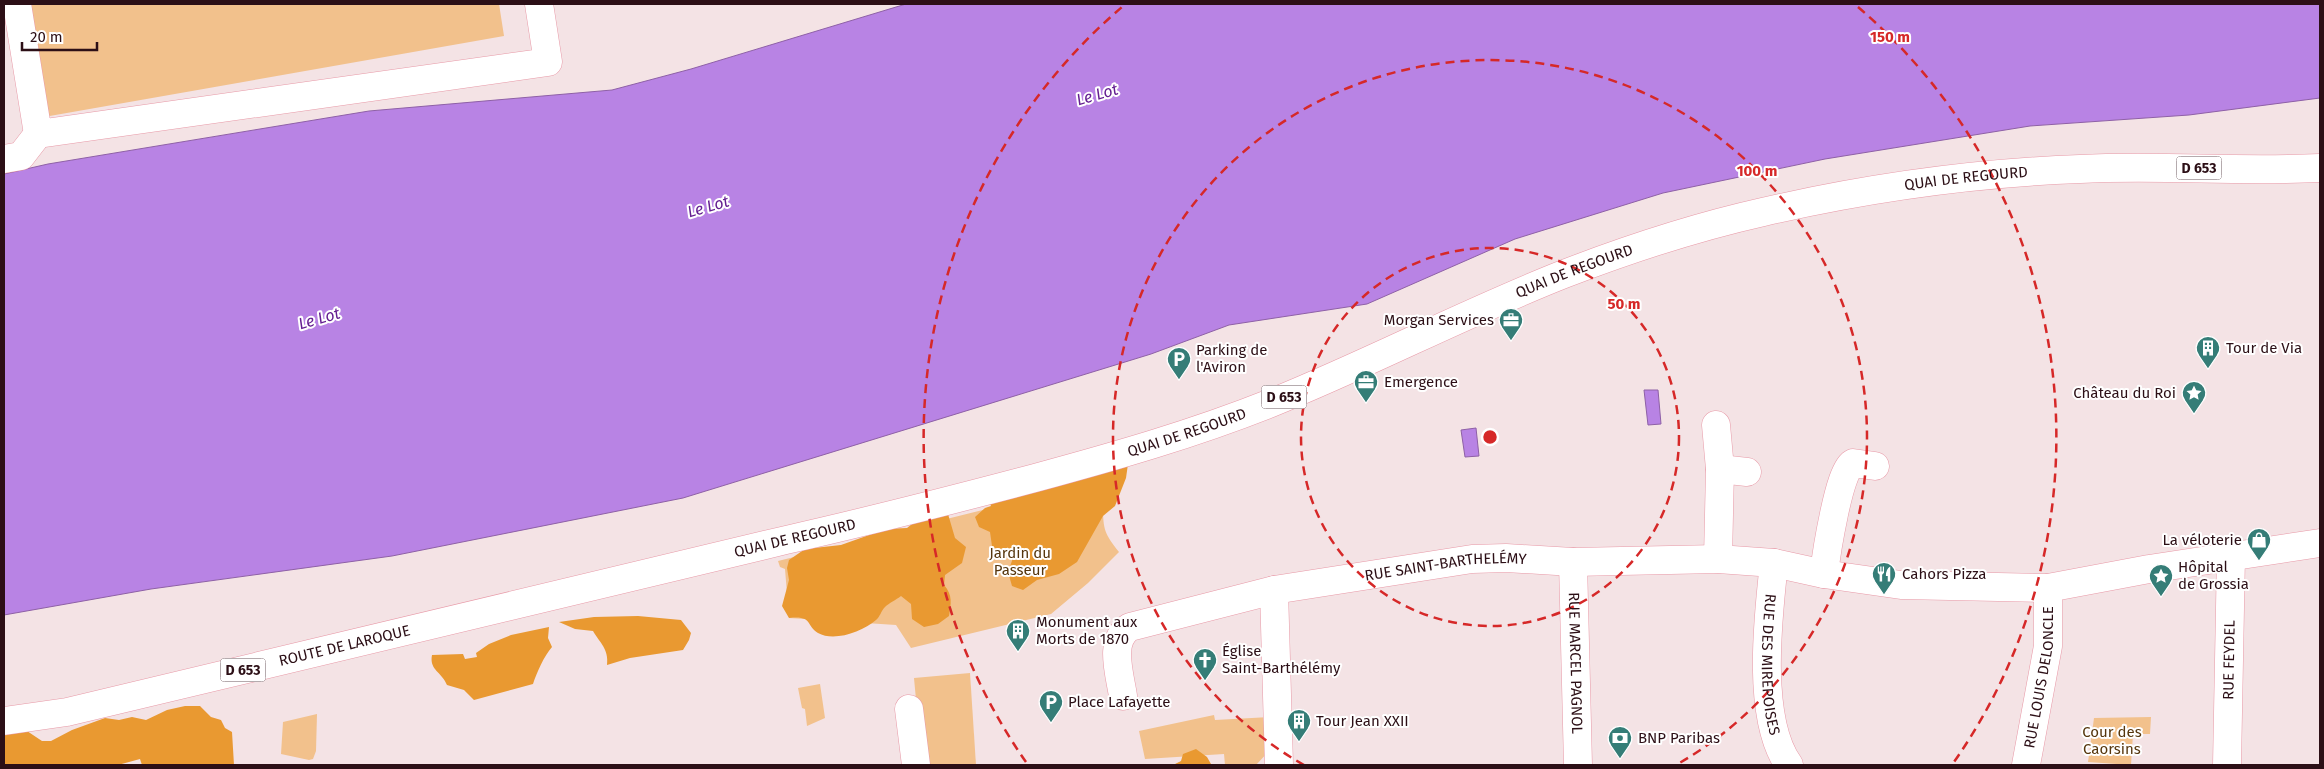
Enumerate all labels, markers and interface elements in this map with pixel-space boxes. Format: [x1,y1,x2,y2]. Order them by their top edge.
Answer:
scale bar [22,20,98,52]
text: 20 m [30,28,63,46]
text: 150 m [1870,28,1910,46]
water label: Le Lot [1074,79,1120,109]
road number: D 653 [2176,156,2222,180]
text: 100 m [1737,162,1777,180]
street label: QUAI DE REGOURD [1903,163,2028,194]
water label: Le Lot [685,191,731,221]
street label: QUAI DE REGOURD [1513,241,1635,302]
text: 50 m [1607,295,1641,313]
water label: Le Lot [296,303,342,333]
office icon: Morgan Services [1498,307,1524,341]
place label: Morgan Services [1384,311,1494,329]
building icon: Tour de Via [2195,335,2221,369]
place label: Tour de Via [2226,339,2302,357]
place label: Parking de l'Aviron [1196,341,1267,376]
parking icon: Parking de l'Aviron [1166,346,1192,380]
office icon: Emergence [1353,369,1379,403]
place label: Emergence [1384,373,1458,391]
place icon: Château du Roi [2181,380,2207,414]
place label: Château du Roi [2073,384,2176,402]
road number: D 653 [1262,386,1306,408]
street label: QUAI DE REGOURD [1125,404,1249,461]
centre of rings [1481,428,1499,446]
street label: QUAI DE REGOURD [732,515,858,561]
shop icon: La véloterie [2246,527,2272,561]
place label: La véloterie [2162,531,2242,549]
park label: Jardin du Passeur [989,544,1051,579]
street label: RUE SAINT-BARTHELÉMY [1363,549,1528,585]
place label: Hôpital de Grossia [2178,558,2249,593]
restaurant icon: Cahors Pizza [1871,561,1897,595]
place icon: Hôpital de Grossia [2148,563,2174,597]
place label: Cahors Pizza [1902,565,1987,583]
street label: RUE MARCEL PAGNOL [1565,592,1586,735]
street label: RUE DES MIREPOISES [1758,593,1784,737]
street label: RUE LOUIS DELONCLE [2020,606,2057,750]
place label: Monument aux Morts de 1870 [1036,613,1138,648]
building icon: Monument aux Morts de 1870 [1005,618,1031,652]
street label: RUE FEYDEL [2219,619,2239,700]
street label: ROUTE DE LAROQUE [277,621,412,670]
place label: Église Saint-Barthélémy [1222,642,1341,677]
church icon: Église Saint-Barthélémy [1192,647,1218,681]
road number: D 653 [220,658,266,682]
parking icon: Place Lafayette [1038,689,1064,723]
place label: Place Lafayette [1068,693,1170,711]
building icon: Tour Jean XXII [1286,708,1312,742]
place label: Tour Jean XXII [1316,712,1409,730]
park label: Cour des Caorsins [2082,723,2142,758]
bank icon: BNP Paribas [1607,725,1633,759]
place label: BNP Paribas [1638,729,1720,747]

